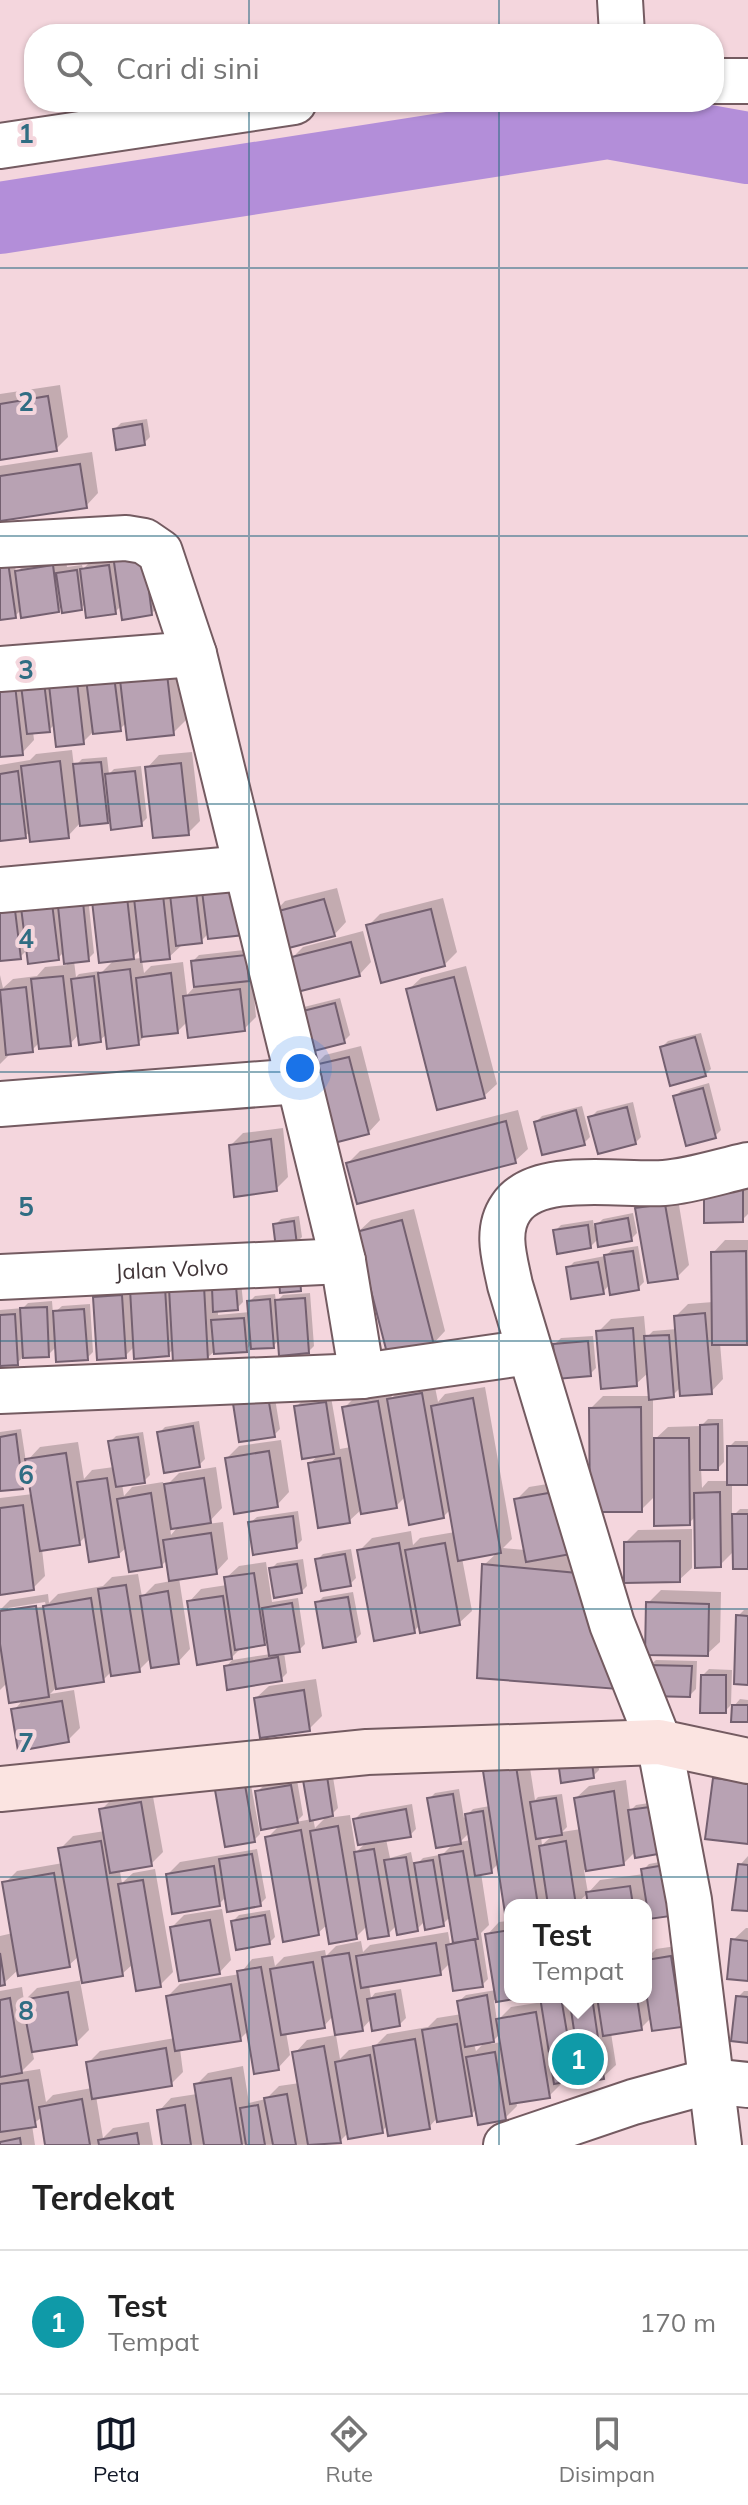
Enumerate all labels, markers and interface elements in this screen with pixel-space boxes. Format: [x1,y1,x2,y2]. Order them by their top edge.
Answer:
search box [24,24,724,112]
icon: search [52,46,96,90]
text: Cari di sini [116,49,260,87]
text: 1 [18,117,34,150]
text: 2 [18,385,34,418]
text: 3 [18,653,34,686]
text: 4 [18,922,34,955]
your location [280,1048,320,1088]
text: 5 [18,1190,34,1223]
street label: Jalan Volvo [114,1252,229,1286]
text: 6 [18,1458,34,1491]
text: 7 [18,1726,34,1759]
popup [504,1899,652,2003]
text: Test [533,1916,591,1954]
text: Tempat [533,1954,624,1987]
text: 8 [18,1994,34,2027]
pin: 1 [552,2029,604,2089]
text: Terdekat [32,2176,174,2219]
text: Test [108,2287,167,2325]
text: 1 [50,2306,66,2339]
text: 170 m [640,2306,716,2339]
text: Tempat [108,2325,199,2358]
tab: Peta [93,2412,140,2488]
tab: Rute [325,2412,373,2488]
tab: Disimpan [559,2412,655,2488]

